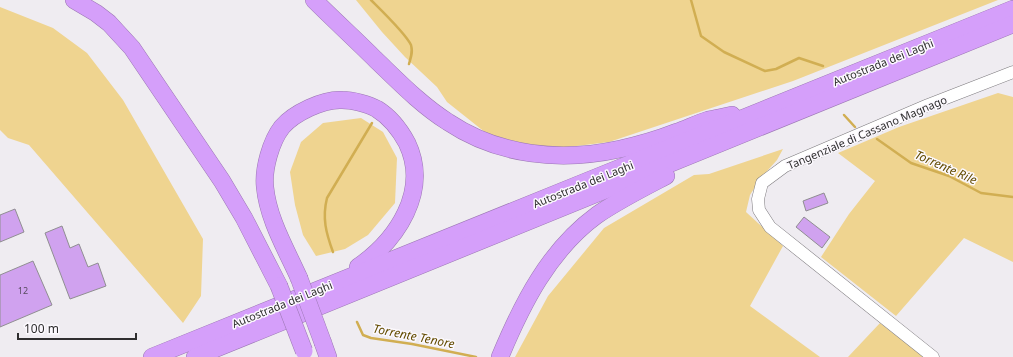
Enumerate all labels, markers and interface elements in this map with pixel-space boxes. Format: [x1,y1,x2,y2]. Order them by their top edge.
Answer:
street label: Autostrada dei Laghi [831,35,935,89]
street label: Tangenziale di Cassano Magnago [785,91,949,173]
water label: Torrente Rile [912,146,980,188]
street label: Autostrada dei Laghi [531,157,635,211]
street label: Autostrada dei Laghi [230,277,334,331]
house number: 12 [18,284,28,297]
scale bar [18,315,136,341]
text: 100 m [24,320,59,337]
water label: Torrente Tenore [372,320,456,352]

